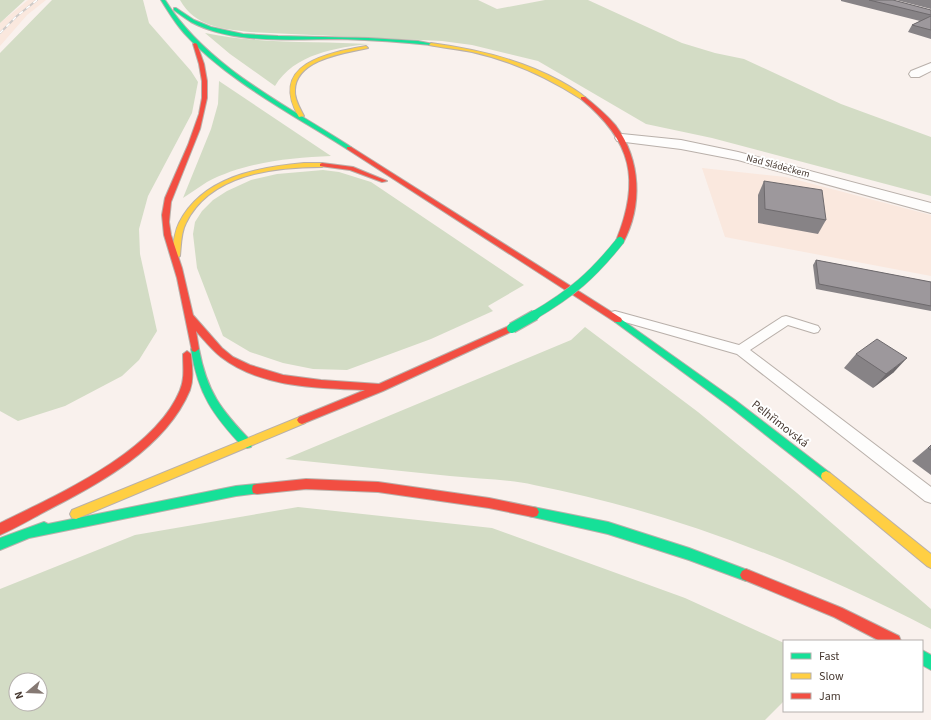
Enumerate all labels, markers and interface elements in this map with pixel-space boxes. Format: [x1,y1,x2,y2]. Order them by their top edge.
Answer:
street label: Nad Sládečkem [745,151,811,181]
street label: Pelhřimovská [748,396,812,452]
legend [783,640,923,712]
text: Fast [819,648,839,665]
text: Slow [819,668,844,685]
north arrow [8,672,48,712]
text: Jam [819,688,841,705]
text: N [11,689,27,701]

